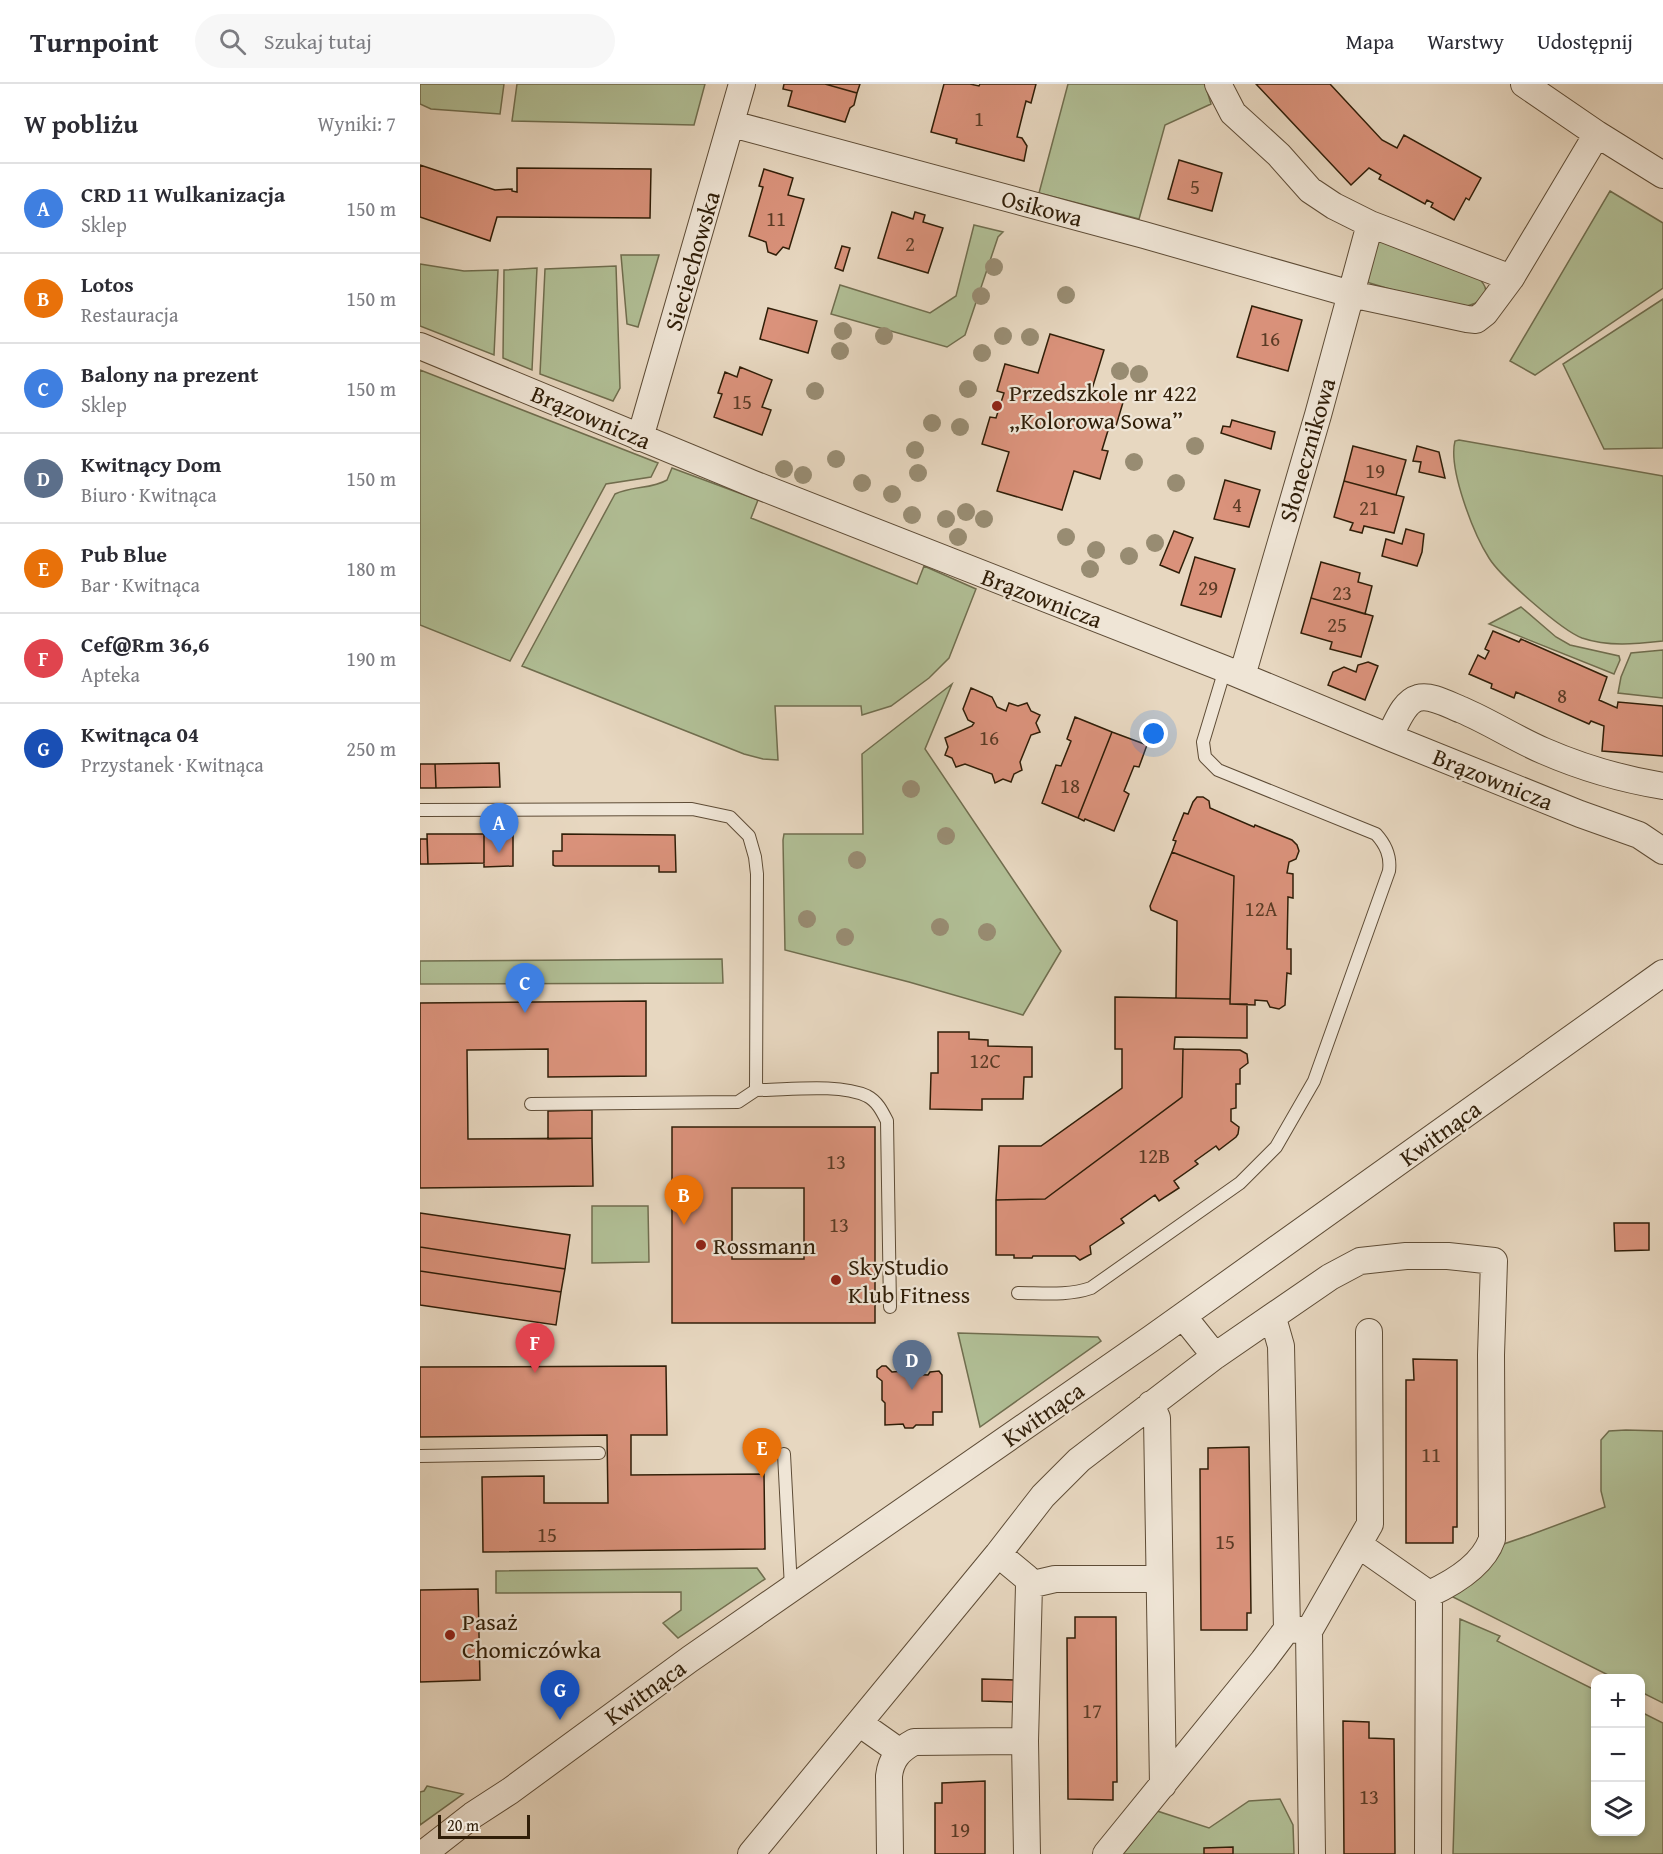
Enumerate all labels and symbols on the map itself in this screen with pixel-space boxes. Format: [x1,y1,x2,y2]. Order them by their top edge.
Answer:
house number: 1 [974,103,984,134]
house number: 5 [1190,171,1200,202]
street label: Osikowa [998,180,1087,236]
street label: Sieciechowska [655,186,729,335]
house number: 11 [766,203,786,234]
house number: 2 [905,228,915,259]
house number: 16 [1260,323,1280,354]
street label: Słonecznikowa [1270,373,1344,526]
place label: Przedszkole nr 422 „Kolorowa Sowa” [1009,375,1197,438]
street label: Brązownicza [526,376,657,458]
house number: 15 [732,386,752,417]
marker: Przedszkole nr 422 „Kolorowa Sowa” [990,399,1004,413]
house number: 19 [1365,455,1385,486]
house number: 4 [1232,489,1242,520]
house number: 21 [1359,492,1379,523]
street label: Brązownicza [976,559,1108,637]
house number: 29 [1198,572,1218,603]
house number: 23 [1332,577,1352,608]
house number: 25 [1327,609,1347,640]
house number: 8 [1557,680,1567,711]
your location [1139,719,1168,748]
house number: 16 [979,722,999,753]
street label: Brązownicza [1428,739,1559,819]
house number: 18 [1060,770,1080,801]
pin: A [480,804,518,853]
house number: 12A [1245,893,1278,924]
pin: C [506,964,544,1013]
house number: 12C [969,1045,1001,1076]
street label: Kwitnąca [1392,1091,1489,1175]
house number: 12B [1138,1140,1170,1171]
house number: 13 [826,1146,846,1177]
pin: B [664,1176,704,1225]
house number: 13 [829,1209,849,1240]
place label: Rossmann [713,1228,817,1263]
marker: Rossmann [694,1238,708,1252]
place label: SkyStudio Klub Fitness [848,1249,970,1312]
marker: SkyStudio Klub Fitness [829,1273,843,1287]
pin: F [516,1324,554,1373]
pin: D [892,1340,932,1390]
street label: Kwitnąca [995,1373,1092,1455]
pin: E [742,1428,782,1478]
house number: 11 [1421,1439,1441,1470]
house number: 15 [537,1519,557,1550]
house number: 15 [1215,1526,1235,1557]
place label: Pasaż Chomiczówka [462,1604,602,1667]
marker: Pasaż Chomiczówka [443,1628,457,1642]
street label: Kwitnąca [597,1650,694,1734]
pin: G [540,1670,580,1720]
house number: 17 [1082,1695,1102,1726]
house number: 13 [1359,1781,1379,1812]
scale bar [438,1812,530,1840]
house number: 19 [950,1814,970,1845]

